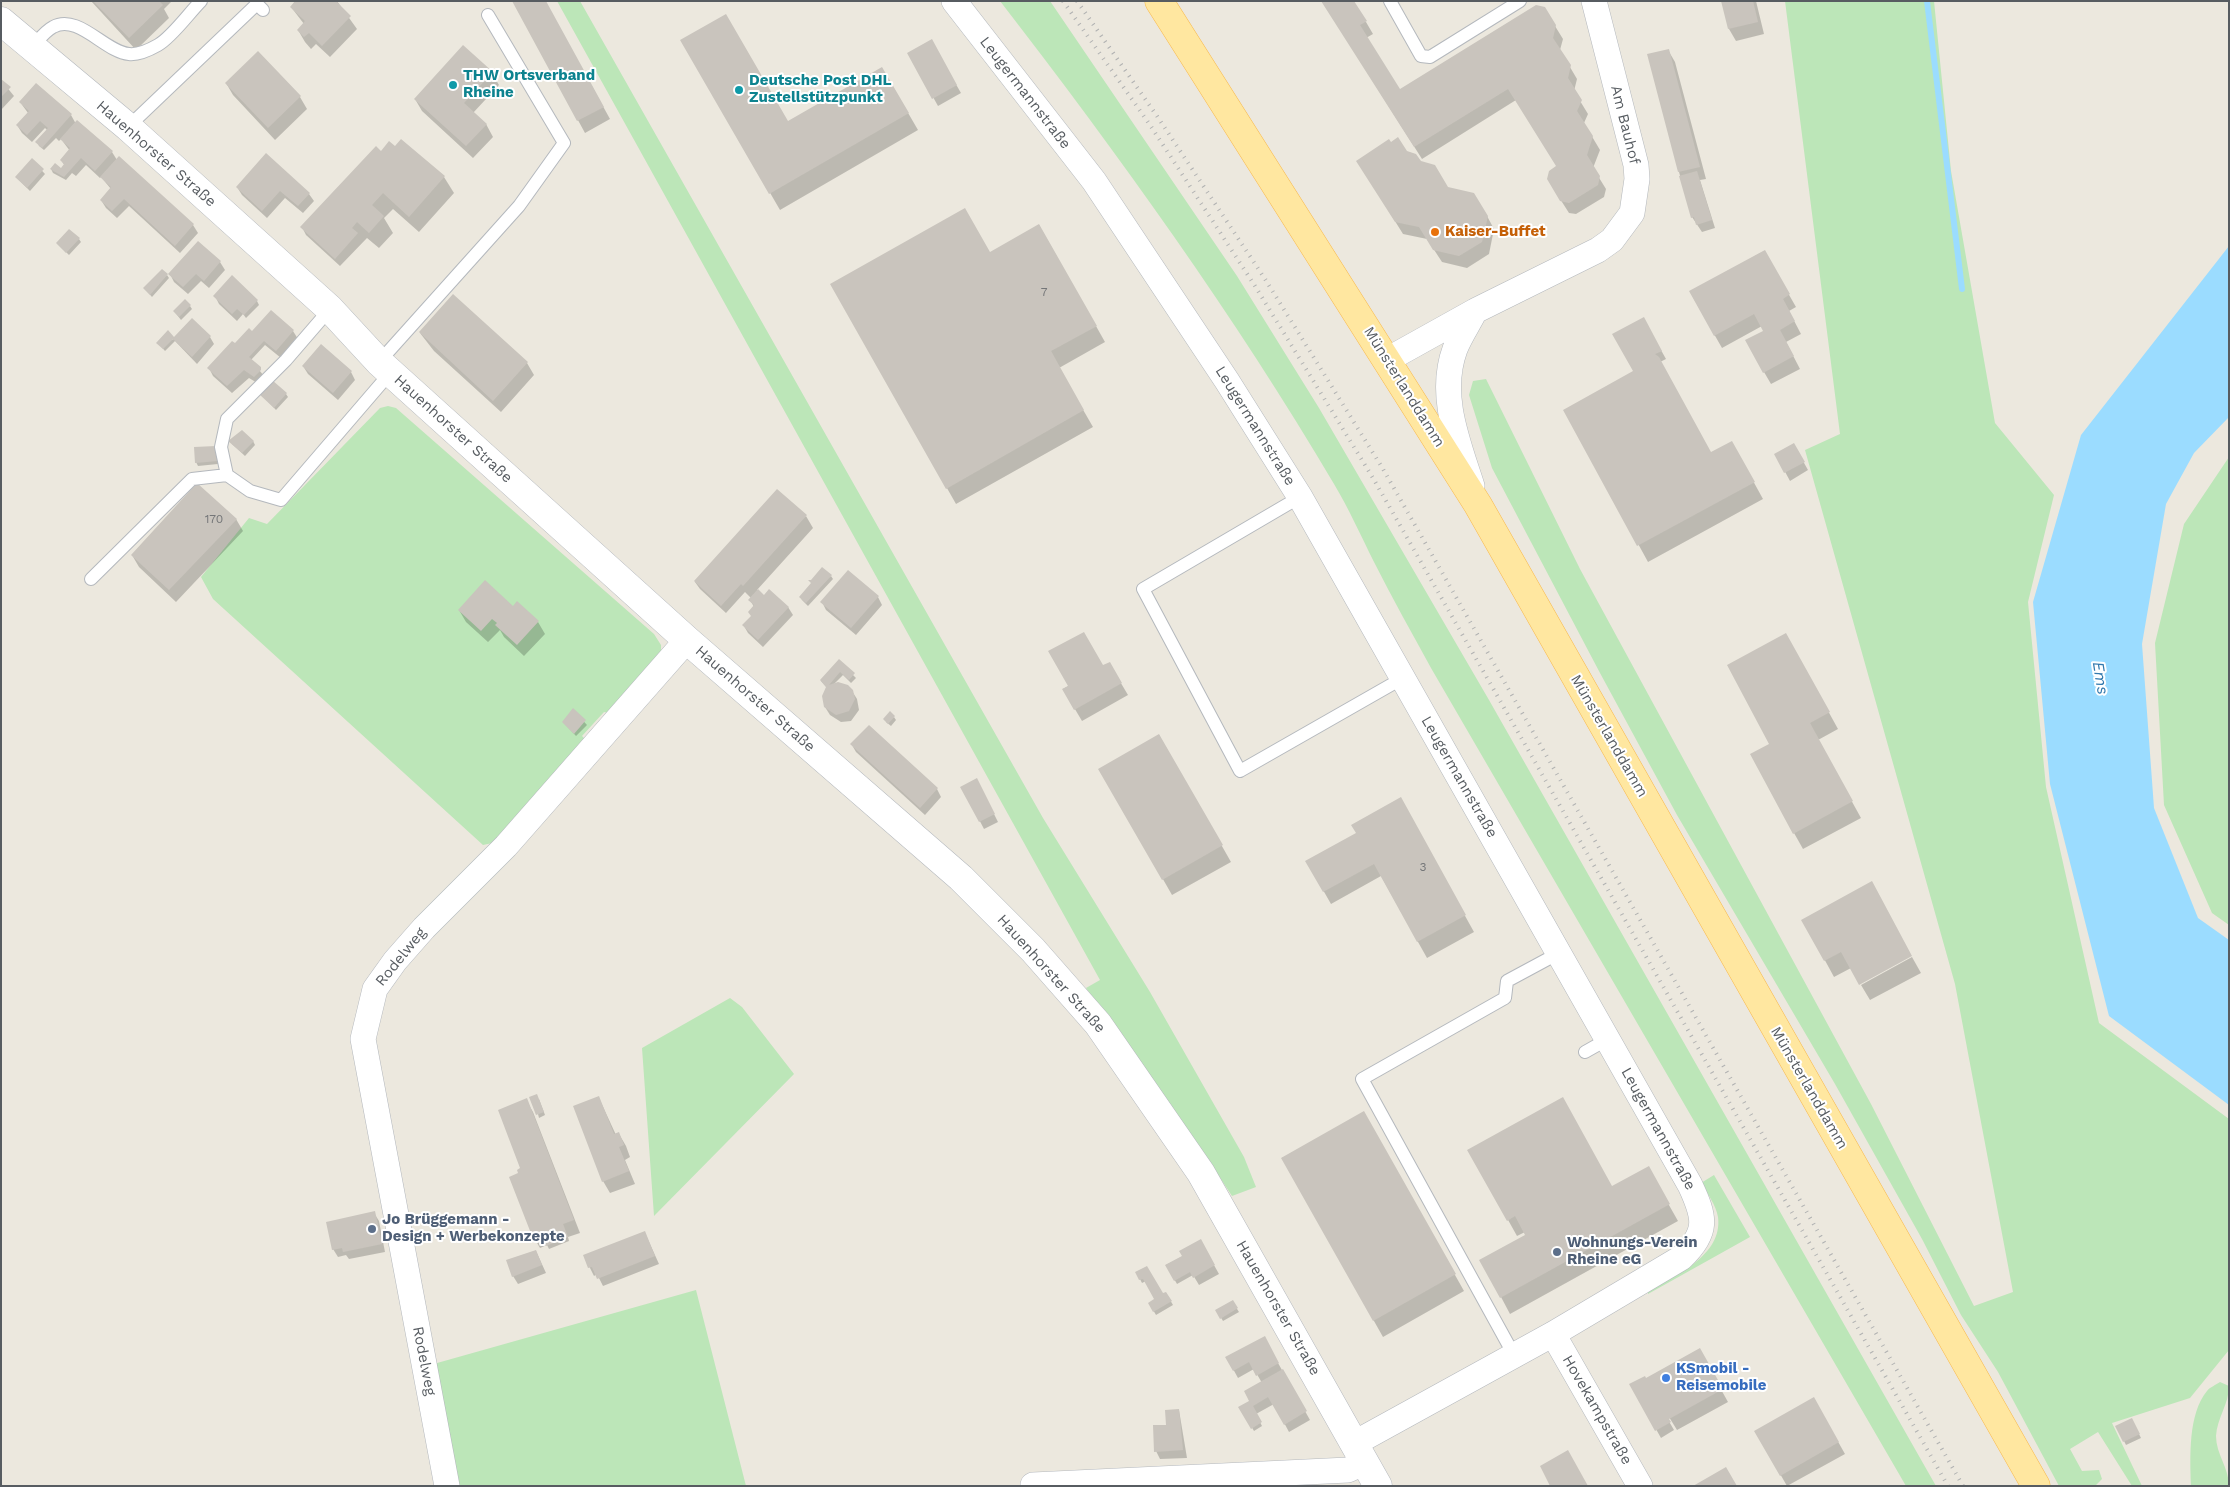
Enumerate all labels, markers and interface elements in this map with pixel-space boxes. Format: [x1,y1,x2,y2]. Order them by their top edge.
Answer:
street label: Leugermannstraße [976,33,1074,153]
place label: THW Ortsverband Rheine [463,67,595,102]
place label: Deutsche Post DHL Zustellstützpunkt [749,72,892,107]
marker: THW Ortsverband Rheine [447,79,459,91]
marker: Deutsche Post DHL Zustellstützpunkt [733,84,745,96]
street label: Am Bauhof [1606,84,1644,166]
street label: Hauenhorster Straße [92,97,220,211]
place label: Kaiser-Buffet [1445,223,1546,241]
marker: Kaiser-Buffet [1429,226,1441,238]
house number: 7 [1041,285,1047,299]
street label: Münsterlanddamm [1360,324,1448,450]
street label: Leugermannstraße [1211,363,1299,489]
street label: Hauenhorster Straße [390,371,516,487]
house number: 170 [205,512,223,526]
street label: Hauenhorster Straße [691,642,819,756]
water label: Ems [2088,660,2112,696]
street label: Münsterlanddamm [1567,672,1651,800]
street label: Leugermannstraße [1417,713,1501,841]
house number: 3 [1420,860,1426,874]
street label: Hauenhorster Straße [993,911,1109,1037]
street label: Rodelweg [372,924,430,990]
street label: Münsterlanddamm [1767,1024,1851,1152]
street label: Leugermannstraße [1617,1065,1699,1193]
place label: Jo Brüggemann - Design + Werbekonzepte [382,1211,565,1246]
marker: Jo Brüggemann - Design + Werbekonzepte [366,1223,378,1235]
place label: Wohnungs-Verein Rheine eG [1567,1234,1697,1269]
street label: Hauenhorster Straße [1232,1237,1324,1379]
marker: Wohnungs-Verein Rheine eG [1551,1246,1563,1258]
street label: Rodelweg [408,1325,440,1397]
street label: Hovekampstraße [1558,1352,1636,1468]
place label: KSmobil - Reisemobile [1676,1360,1766,1395]
marker: KSmobil - Reisemobile [1660,1372,1672,1384]

